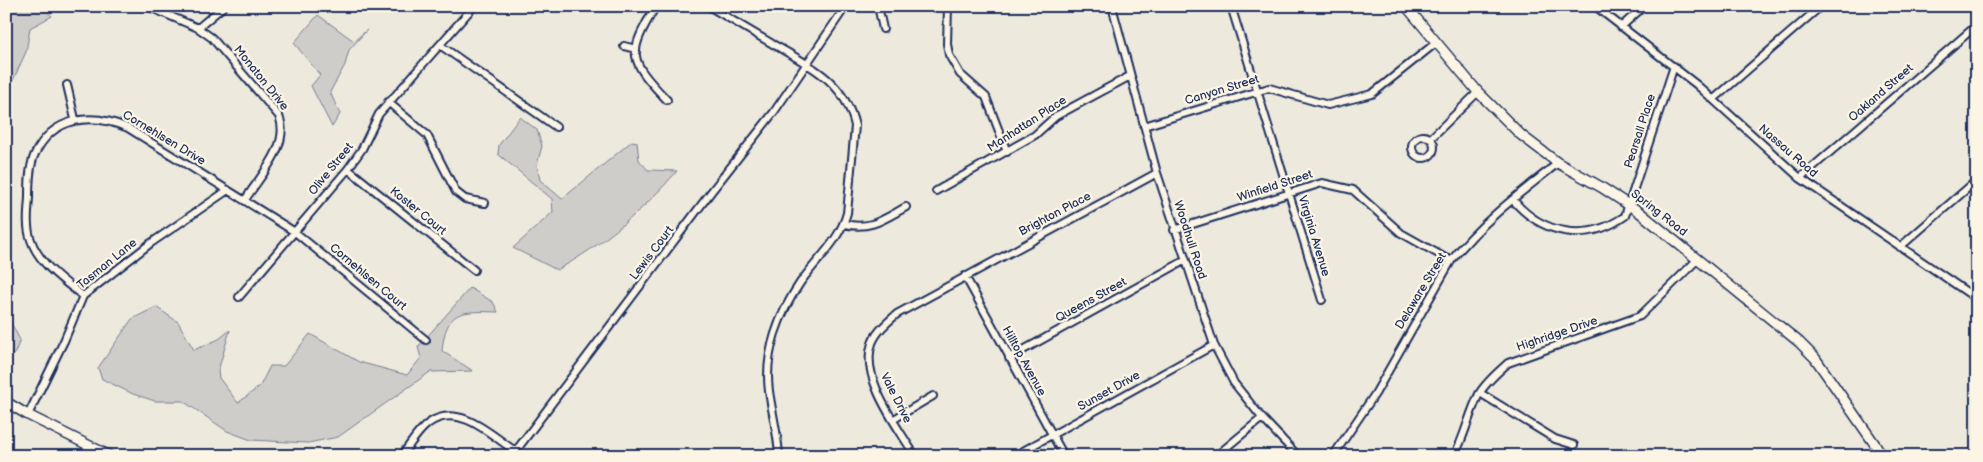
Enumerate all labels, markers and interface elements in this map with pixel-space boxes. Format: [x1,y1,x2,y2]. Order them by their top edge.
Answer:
street label: Monaton Drive [230,43,292,113]
street label: Oakland Street [1846,61,1917,125]
street label: Canyon Street [1183,72,1261,108]
street label: Pearsall Place [1621,92,1659,170]
street label: Manhattan Place [985,93,1069,155]
street label: Cornehlsen Drive [120,107,208,169]
street label: Nassau Road [1755,121,1821,181]
street label: Olive Street [305,140,357,198]
street label: Winfield Street [1235,167,1315,205]
street label: Koster Court [387,184,450,239]
street label: Spring Road [1628,186,1690,240]
street label: Brighton Place [1016,189,1094,239]
street label: Virginia Avenue [1295,194,1333,278]
street label: Woodhull Road [1170,199,1210,281]
street label: Lewis Court [627,223,677,283]
street label: Tasman Lane [74,235,140,293]
street label: Cornehlsen Court [326,240,410,314]
street label: Delaware Street [1392,250,1450,332]
street label: Queens Street [1053,274,1129,326]
street label: Highridge Drive [1515,313,1599,355]
street label: Hilltop Avenue [999,323,1049,399]
street label: Sunset Drive [1075,368,1143,414]
street label: Vale Drive [877,370,915,426]

